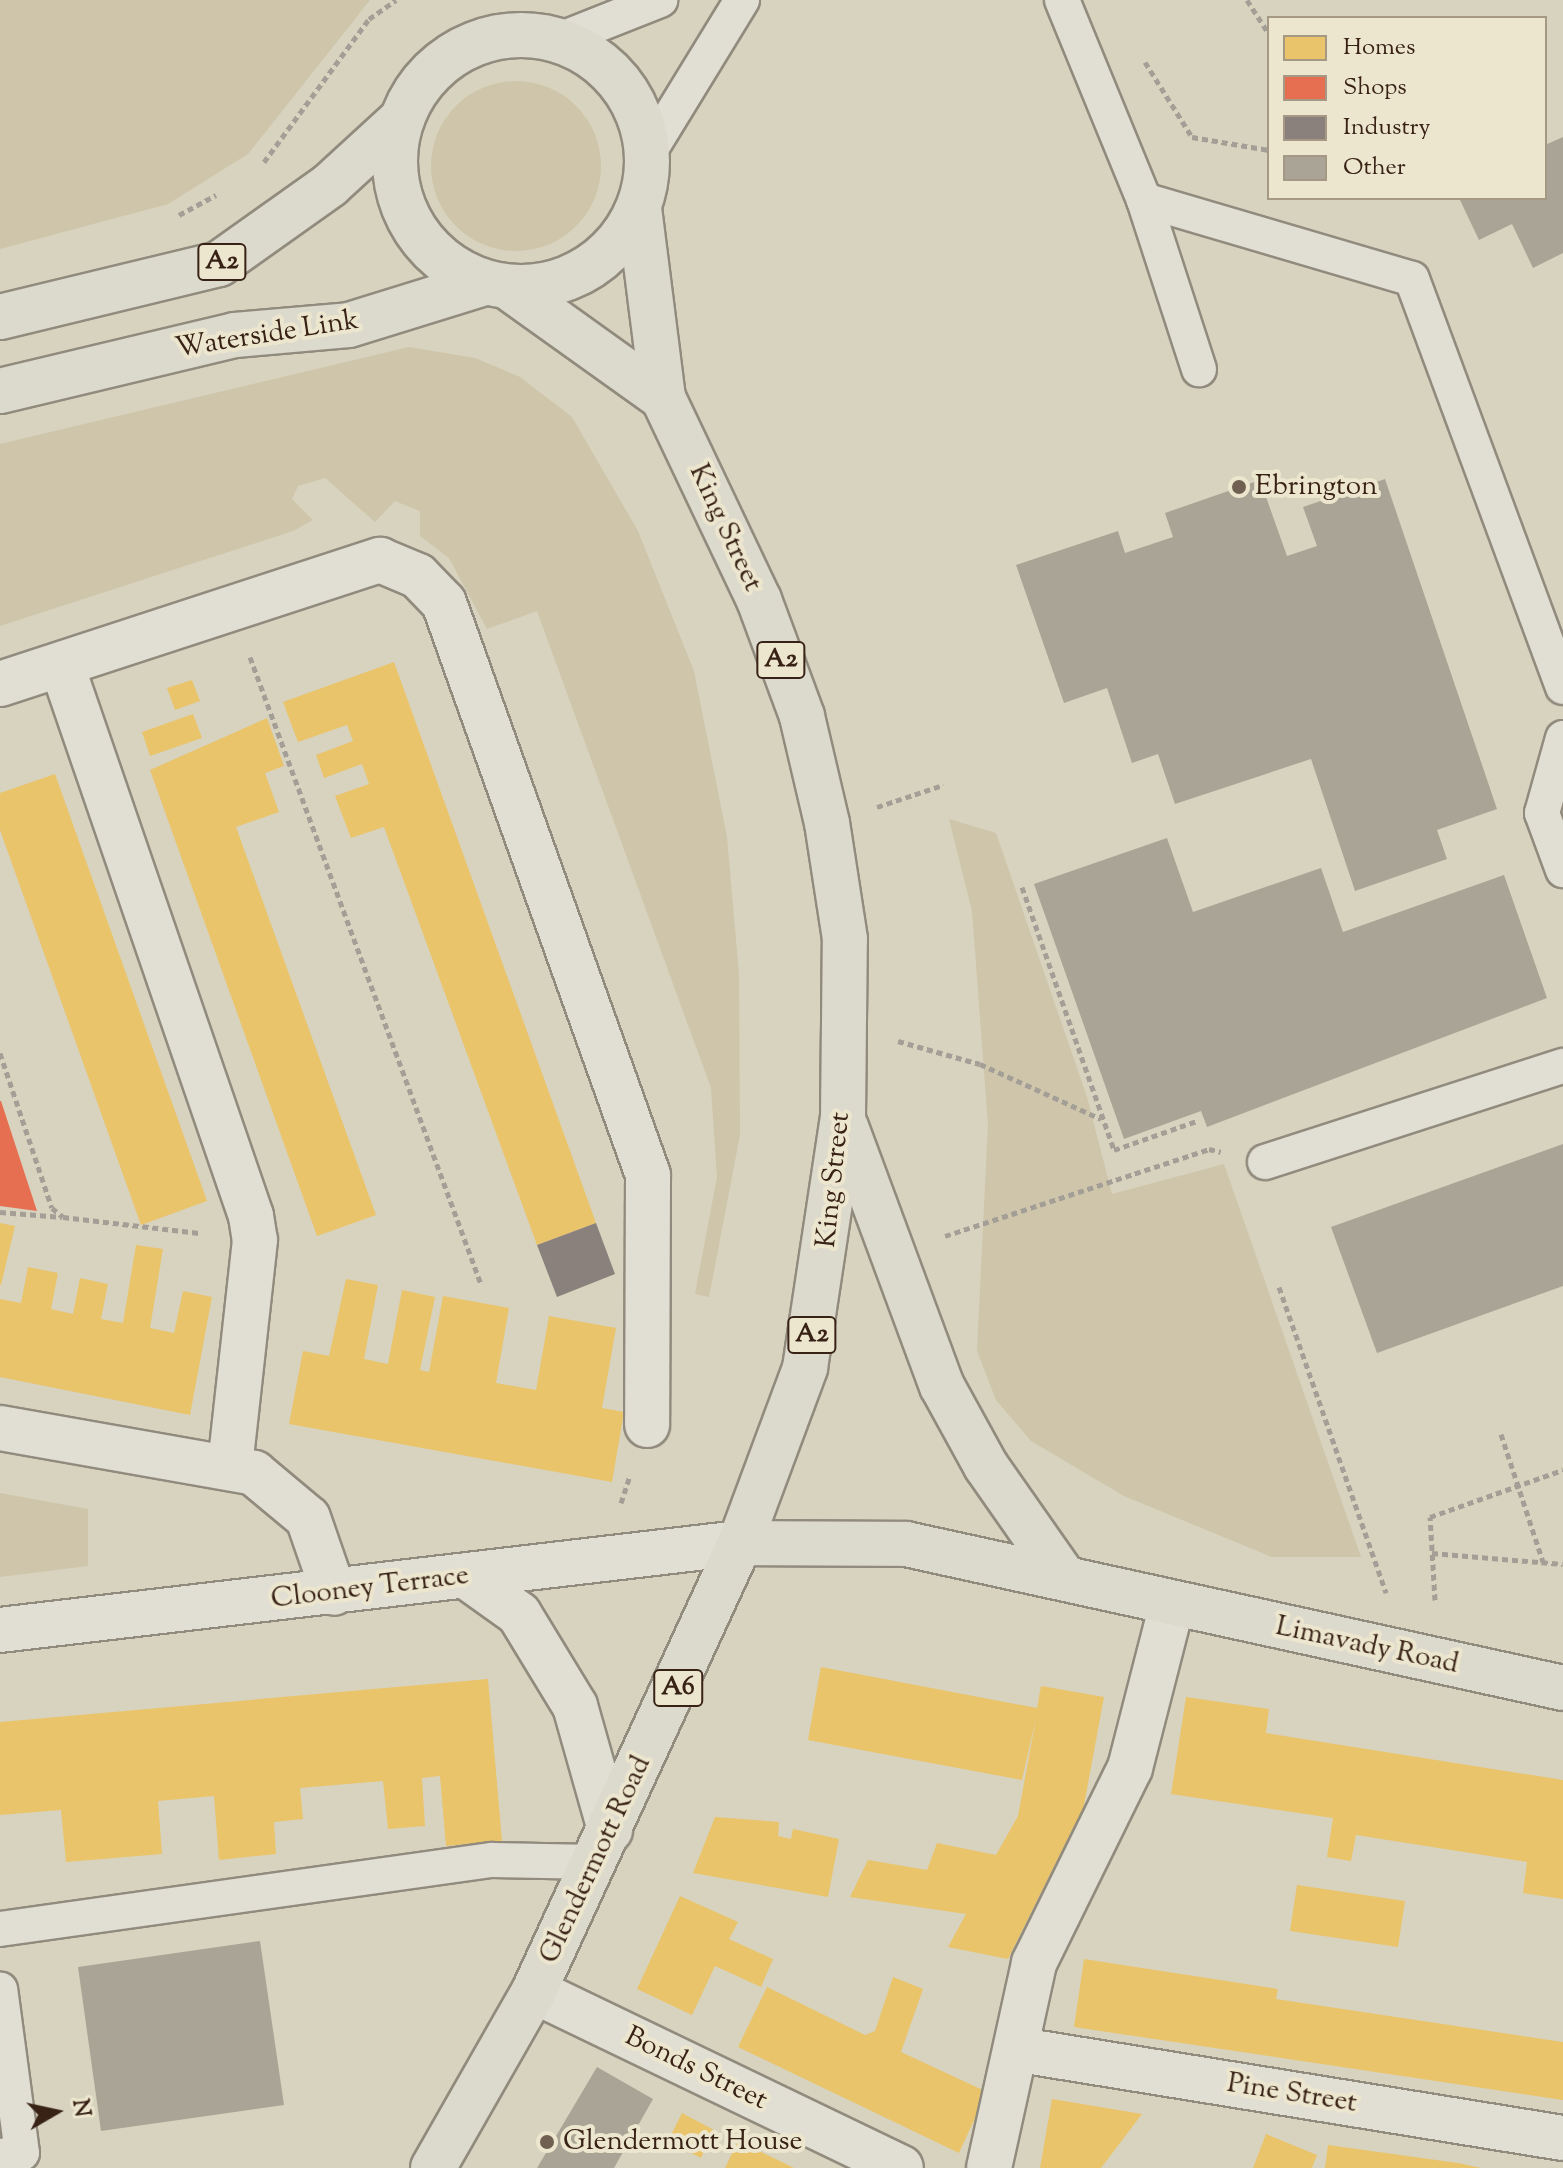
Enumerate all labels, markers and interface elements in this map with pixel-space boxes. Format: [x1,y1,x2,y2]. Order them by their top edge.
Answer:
legend [1267,16,1547,200]
text: Homes [1343,31,1415,65]
text: Shops [1343,71,1407,105]
text: Industry [1343,111,1431,145]
text: Other [1343,151,1406,185]
road number: A2 [196,240,248,284]
street label: Waterside Link [173,304,361,366]
street label: King Street [681,459,769,597]
place label: Ebrington [1255,470,1378,504]
marker: Ebrington [1230,478,1248,496]
road number: A2 [755,638,807,682]
street label: King Street [810,1110,858,1250]
road number: A2 [786,1313,838,1357]
street label: Clooney Terrace [269,1559,471,1617]
street label: Limavady Road [1273,1610,1461,1682]
road number: A6 [652,1666,704,1710]
street label: Glendermott Road [533,1751,659,1969]
street label: Bonds Street [619,2020,773,2118]
street label: Pine Street [1225,2067,1359,2121]
north arrow [16,2072,96,2152]
text: N [63,2097,97,2119]
place label: Glendermott House [563,2125,803,2159]
marker: Glendermott House [538,2133,556,2151]

